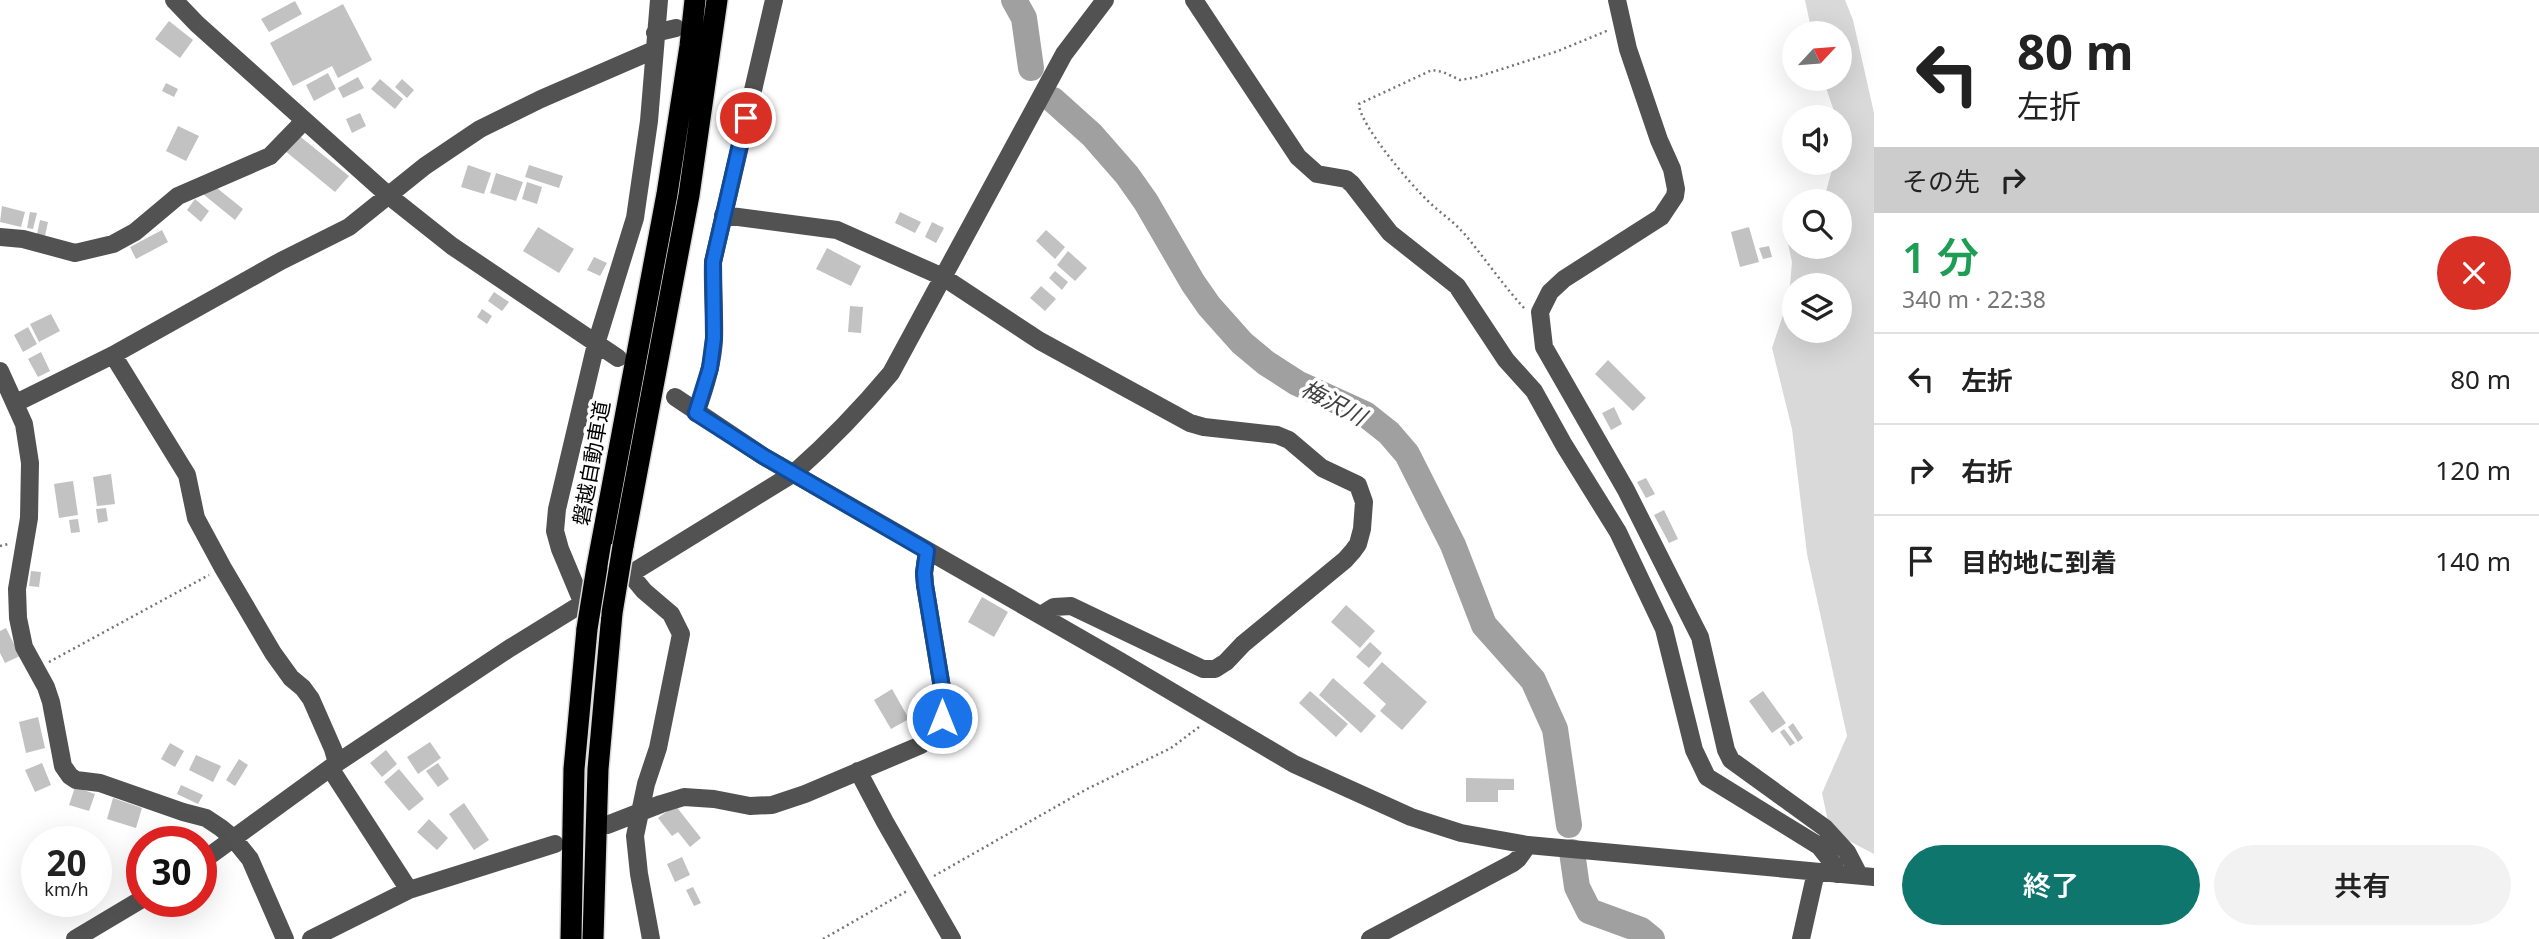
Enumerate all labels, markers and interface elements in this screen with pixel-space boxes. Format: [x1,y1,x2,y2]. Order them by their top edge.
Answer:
text: 80 m [2017,18,2134,84]
north arrow [1782,21,1852,91]
map controls [1782,21,1852,343]
icon: left [1902,28,1993,119]
text: 左折 [2017,84,2081,127]
pin [716,88,776,148]
icon: arrive [727,99,765,137]
button: sound [1782,105,1852,175]
icon: right [1994,161,2032,199]
text: その先 [1902,163,1980,199]
button: search [1782,189,1852,259]
text: 1 分 [1902,228,1979,285]
button: close [2437,236,2511,310]
button: layers [1782,273,1852,343]
text: 340 m · 22:38 [1902,283,2046,315]
icon: left [1902,360,1940,398]
text: 80 m [2450,361,2511,397]
text: 左折 [1961,362,2013,398]
water label: 梅沢川 [1296,372,1375,434]
street label: 磐越自動車道 [566,399,616,527]
icon: right [1902,451,1940,489]
text: 120 m [2435,452,2511,488]
text: 右折 [1961,453,2013,489]
icon: arrive [1902,542,1940,580]
text: 140 m [2435,543,2511,579]
text: 目的地に到着 [1961,544,2117,580]
position arrow [905,681,979,755]
speed limit sign: 30 [126,826,217,917]
text: 20 [46,839,87,886]
button: 終了 [1902,845,2200,925]
button: 共有 [2214,845,2511,925]
text: km/h [44,877,89,901]

